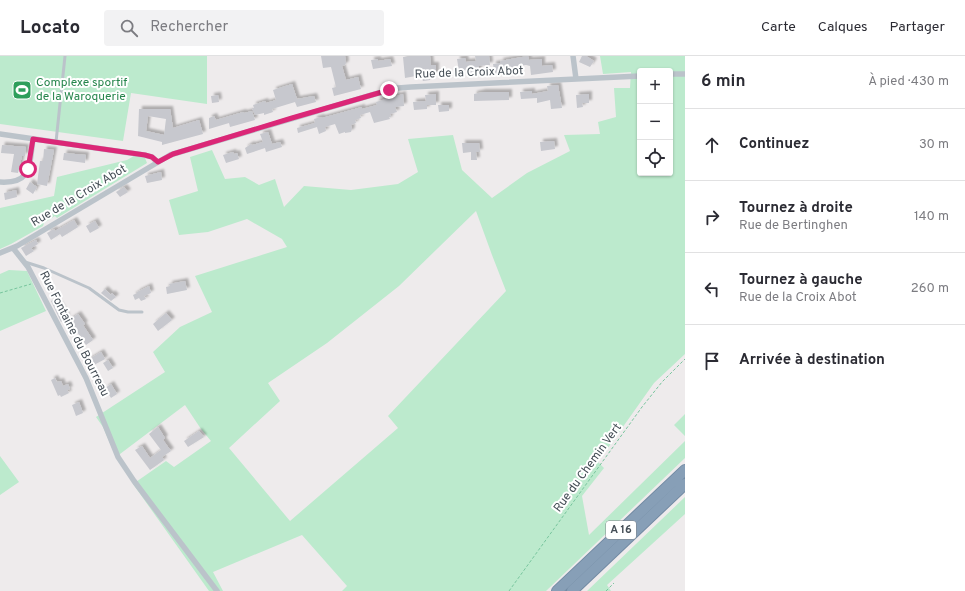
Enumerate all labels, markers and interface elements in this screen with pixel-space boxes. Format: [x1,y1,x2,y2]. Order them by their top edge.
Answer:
search box [104,10,384,46]
text: Locato [20,16,80,40]
icon: search [118,17,140,39]
text: Rechercher [150,18,228,37]
text: Carte [761,19,796,36]
text: Calques [818,19,868,36]
text: Partager [890,19,945,36]
street label: Rue de la Croix Abot [414,63,524,83]
map controls [637,68,673,176]
button: + [637,68,673,104]
text: 6 min [701,71,745,93]
text: À pied · 430 m [868,74,949,90]
place label: Complexe sportif de la Waroquerie [36,75,127,105]
sports icon: Complexe sportif de la Waroquerie [11,79,33,101]
route end [380,81,398,99]
button: − [637,104,673,140]
icon: ahead [701,134,723,156]
text: Continuez [739,135,809,154]
text: 30 m [919,137,949,153]
button: locate [637,140,673,176]
route start [19,160,37,178]
street label: Rue de la Croix Abot [28,161,130,231]
text: Tournez à droite [739,199,853,218]
icon: right [701,206,723,228]
text: 140 m [914,209,949,225]
text: Rue de Bertinghen [739,218,848,234]
street label: Rue Fontaine du Bourreau [35,268,113,400]
text: Tournez à gauche [739,271,863,290]
icon: left [701,278,723,300]
text: 260 m [911,281,949,297]
text: Rue de la Croix Abot [739,290,857,306]
icon: arrive [701,350,723,372]
text: Arrivée à destination [739,351,885,370]
street label: Rue du Chemin Vert [550,420,626,516]
road number: A 16 [606,521,636,539]

